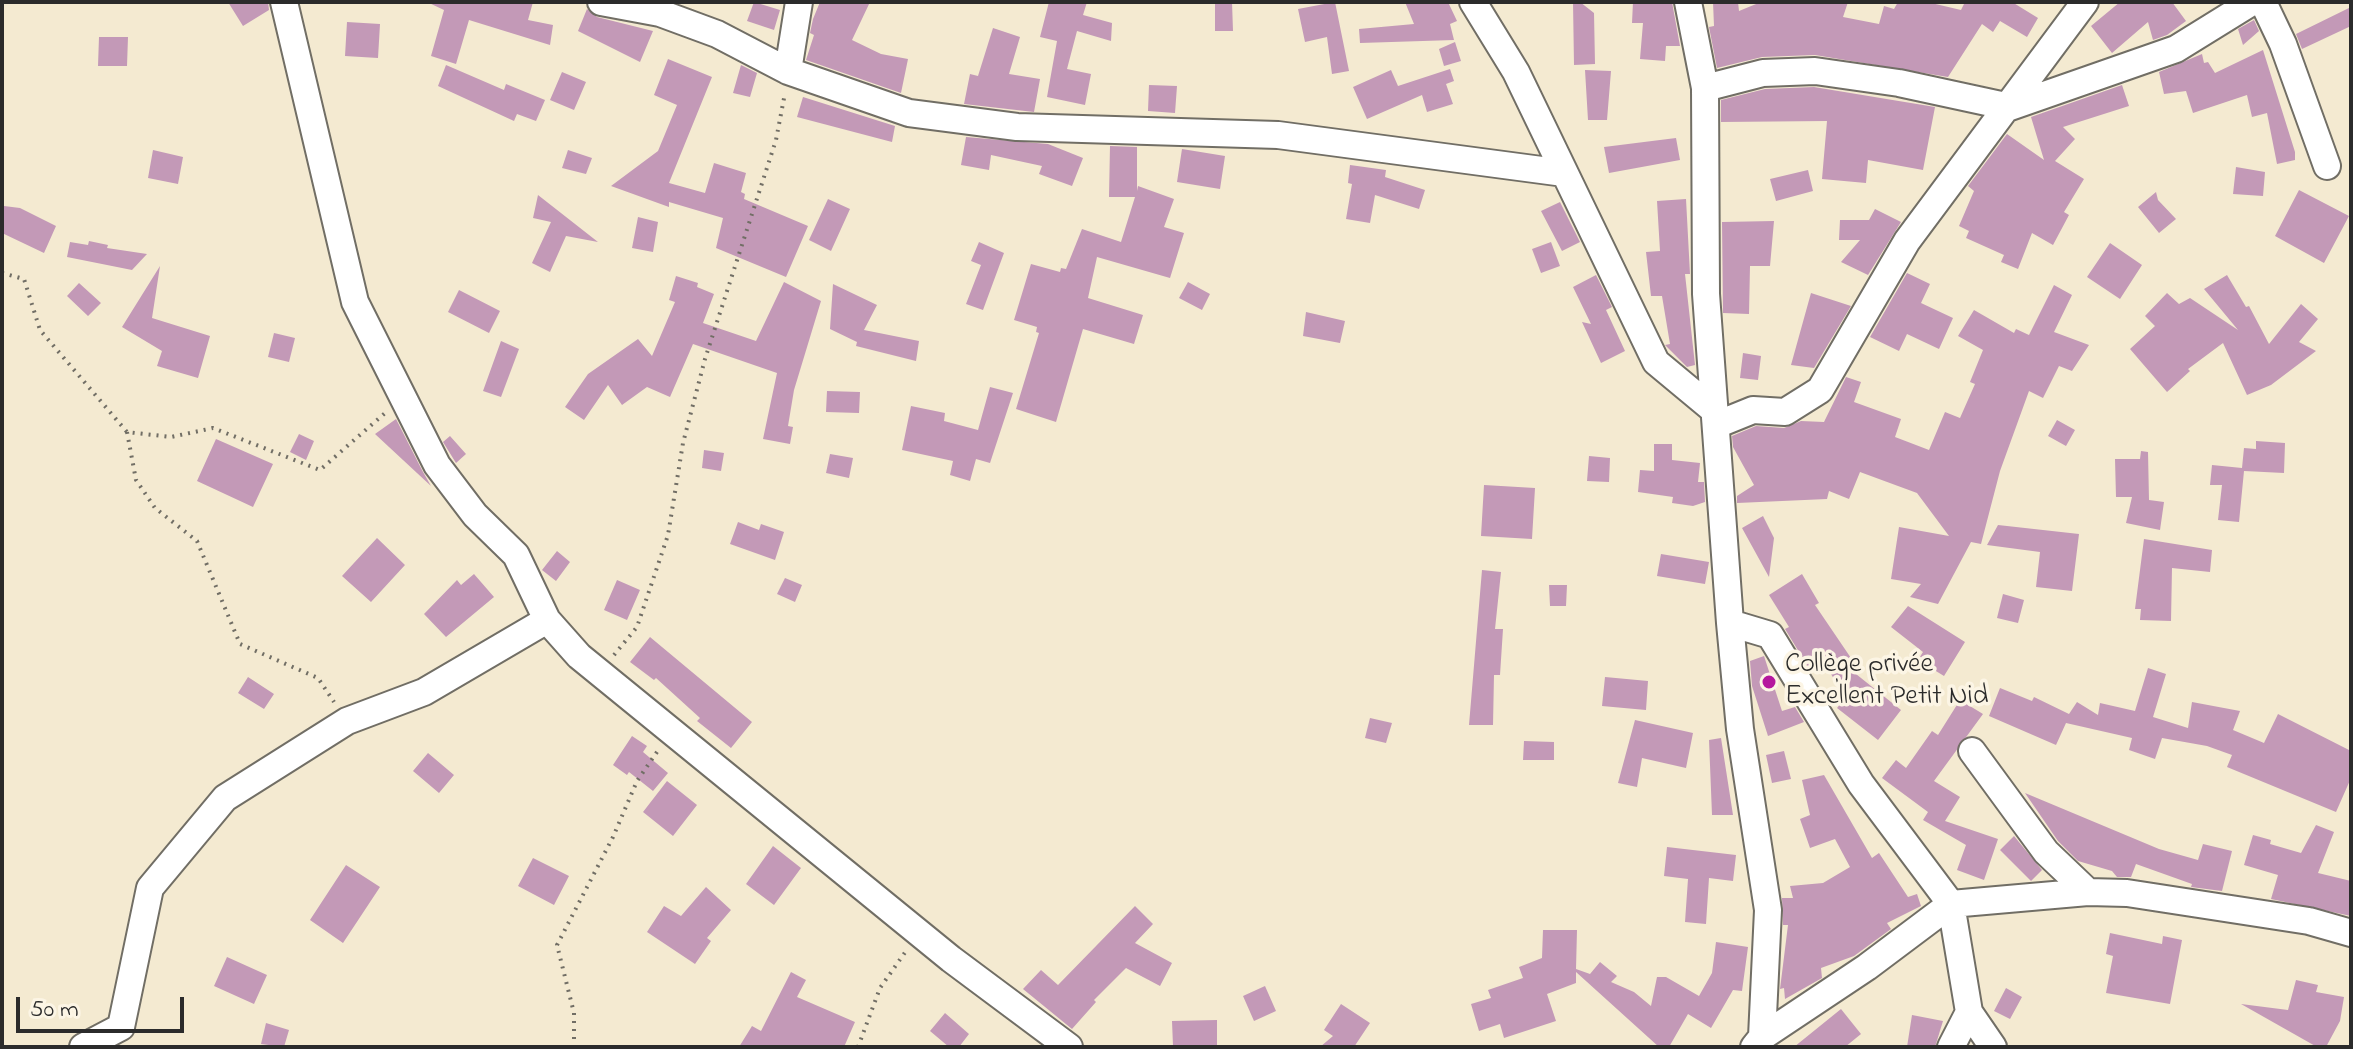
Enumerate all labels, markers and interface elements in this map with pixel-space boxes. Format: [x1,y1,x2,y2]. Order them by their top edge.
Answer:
place label: Collège privée Excellent Petit Nid [1785,649,1988,715]
marker: Collège privée Excellent Petit Nid [1760,673,1778,691]
scale bar [20,981,188,1031]
text: 50 m [30,993,79,1028]

